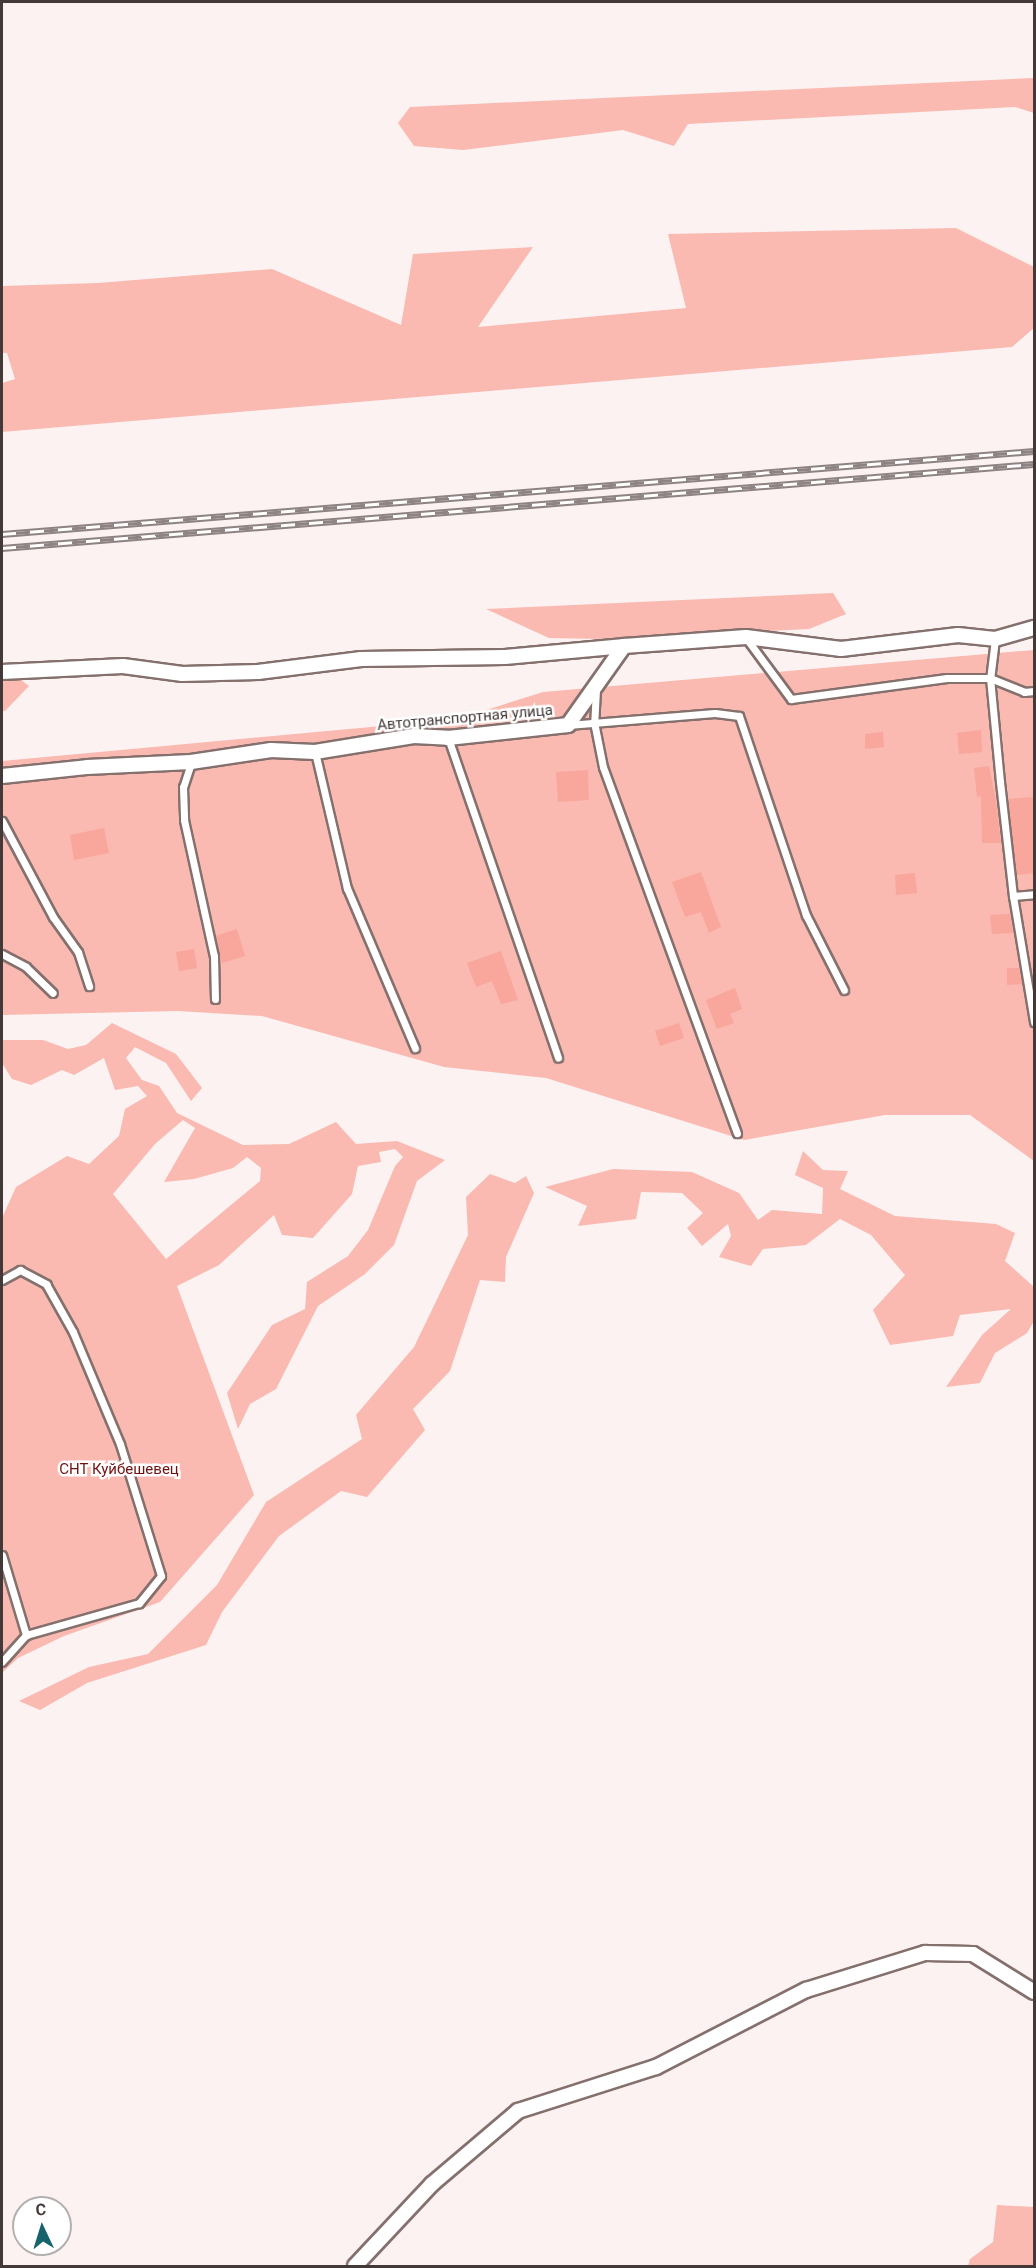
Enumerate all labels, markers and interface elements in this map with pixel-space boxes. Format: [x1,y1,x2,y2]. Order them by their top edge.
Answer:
street label: Автотранспортная улица [377,701,553,735]
park label: СНТ Куйбешевец [59,1461,179,1479]
north arrow [12,2196,72,2256]
text: С [35,2200,47,2219]

